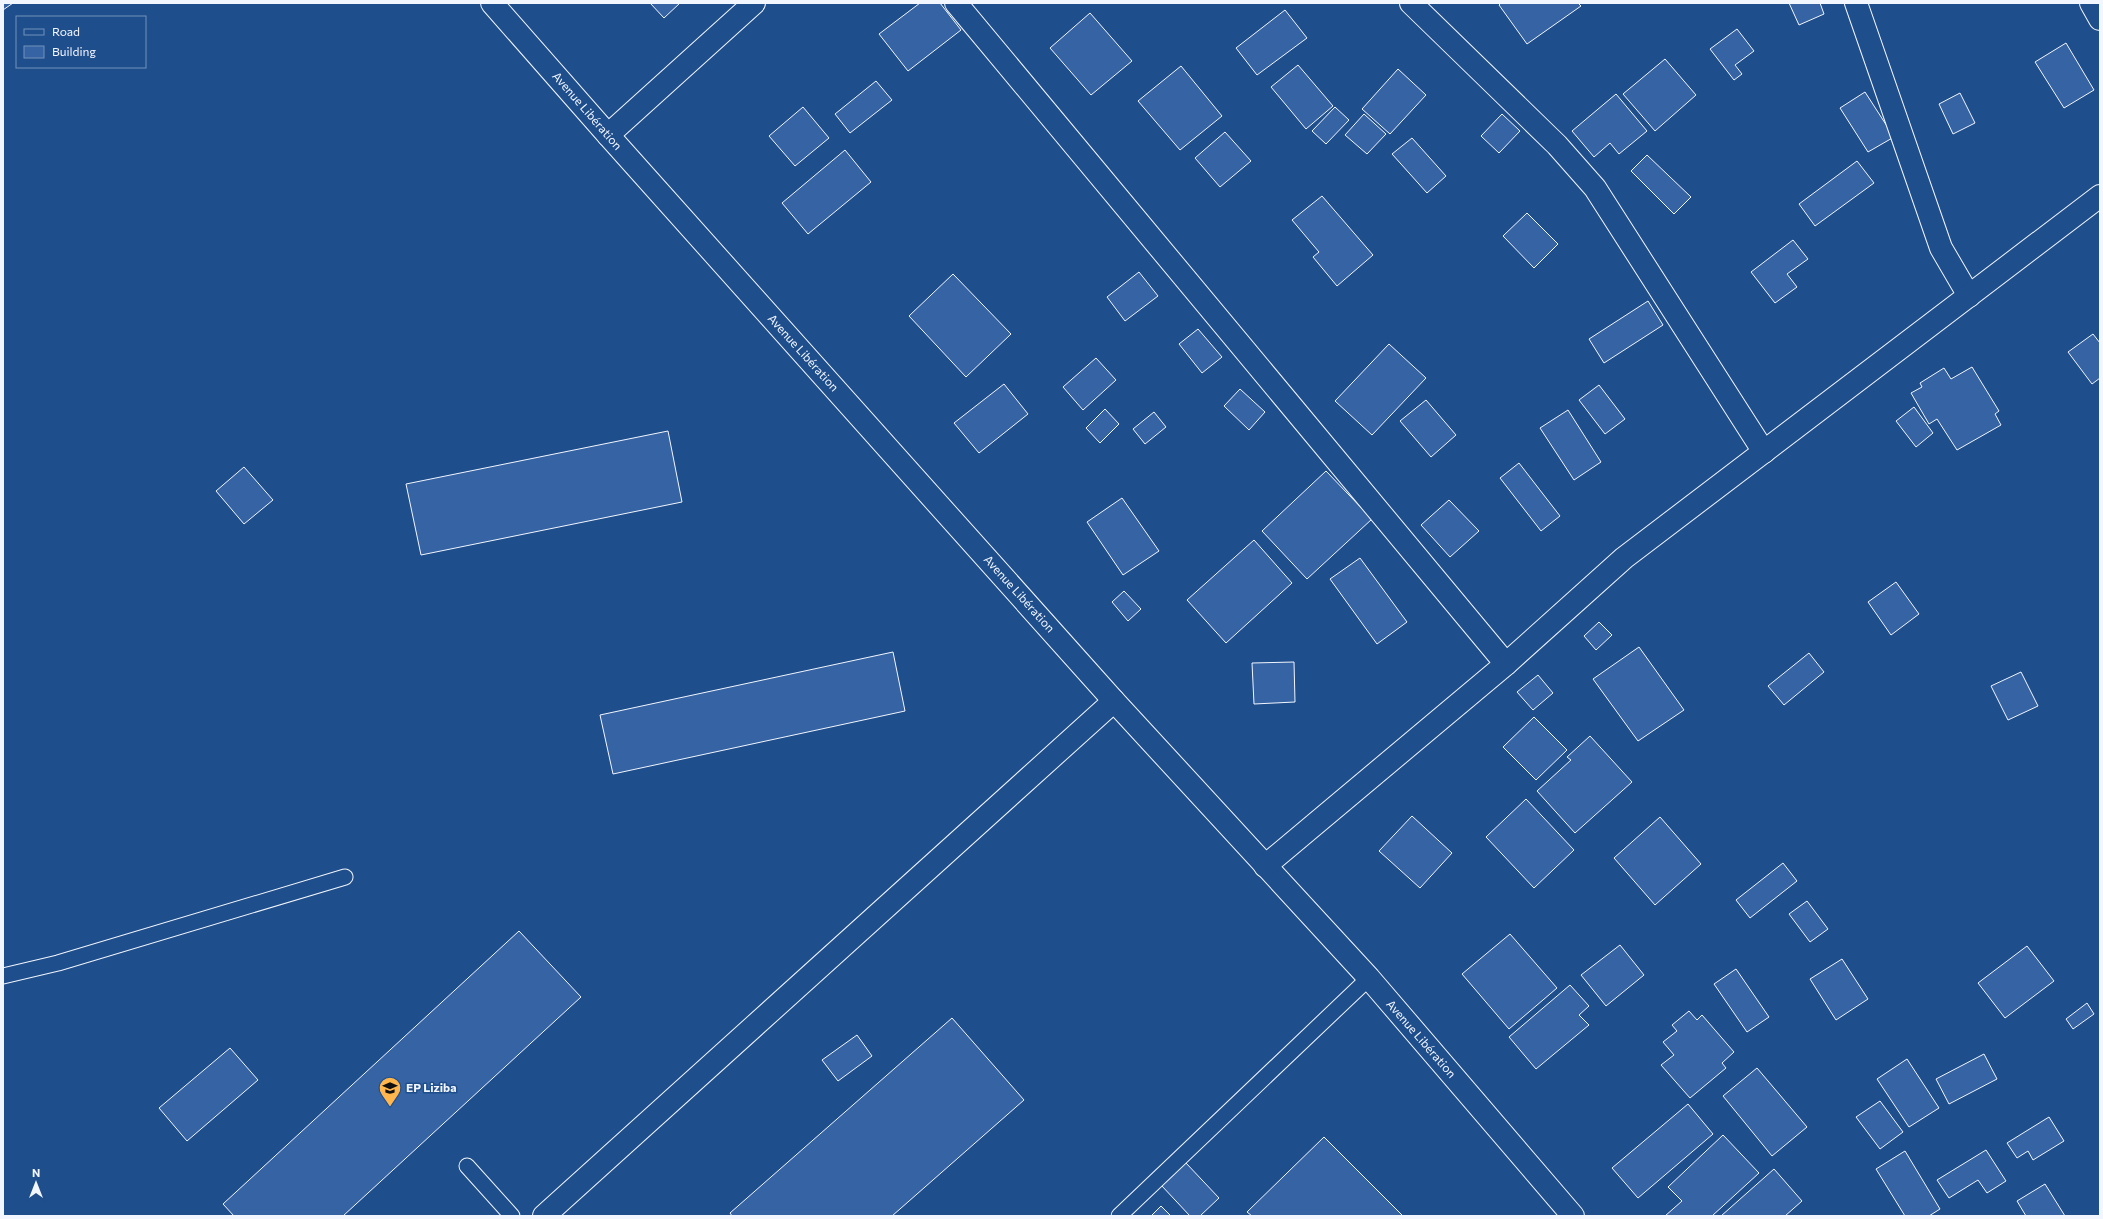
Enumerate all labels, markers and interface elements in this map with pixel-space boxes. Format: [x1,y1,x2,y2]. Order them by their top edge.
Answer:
legend [16,16,146,68]
text: Road [52,24,80,38]
text: Building [52,44,96,58]
street label: Avenue Libération [550,69,625,152]
street label: Avenue Libération [766,311,842,394]
street label: Avenue Libération [982,552,1058,635]
street label: Avenue Libération [1384,997,1459,1080]
school or university icon: EP Liziba [377,1075,403,1108]
place label: EP Liziba [406,1080,457,1094]
north arrow [16,1163,56,1203]
text: N [32,1166,40,1179]

